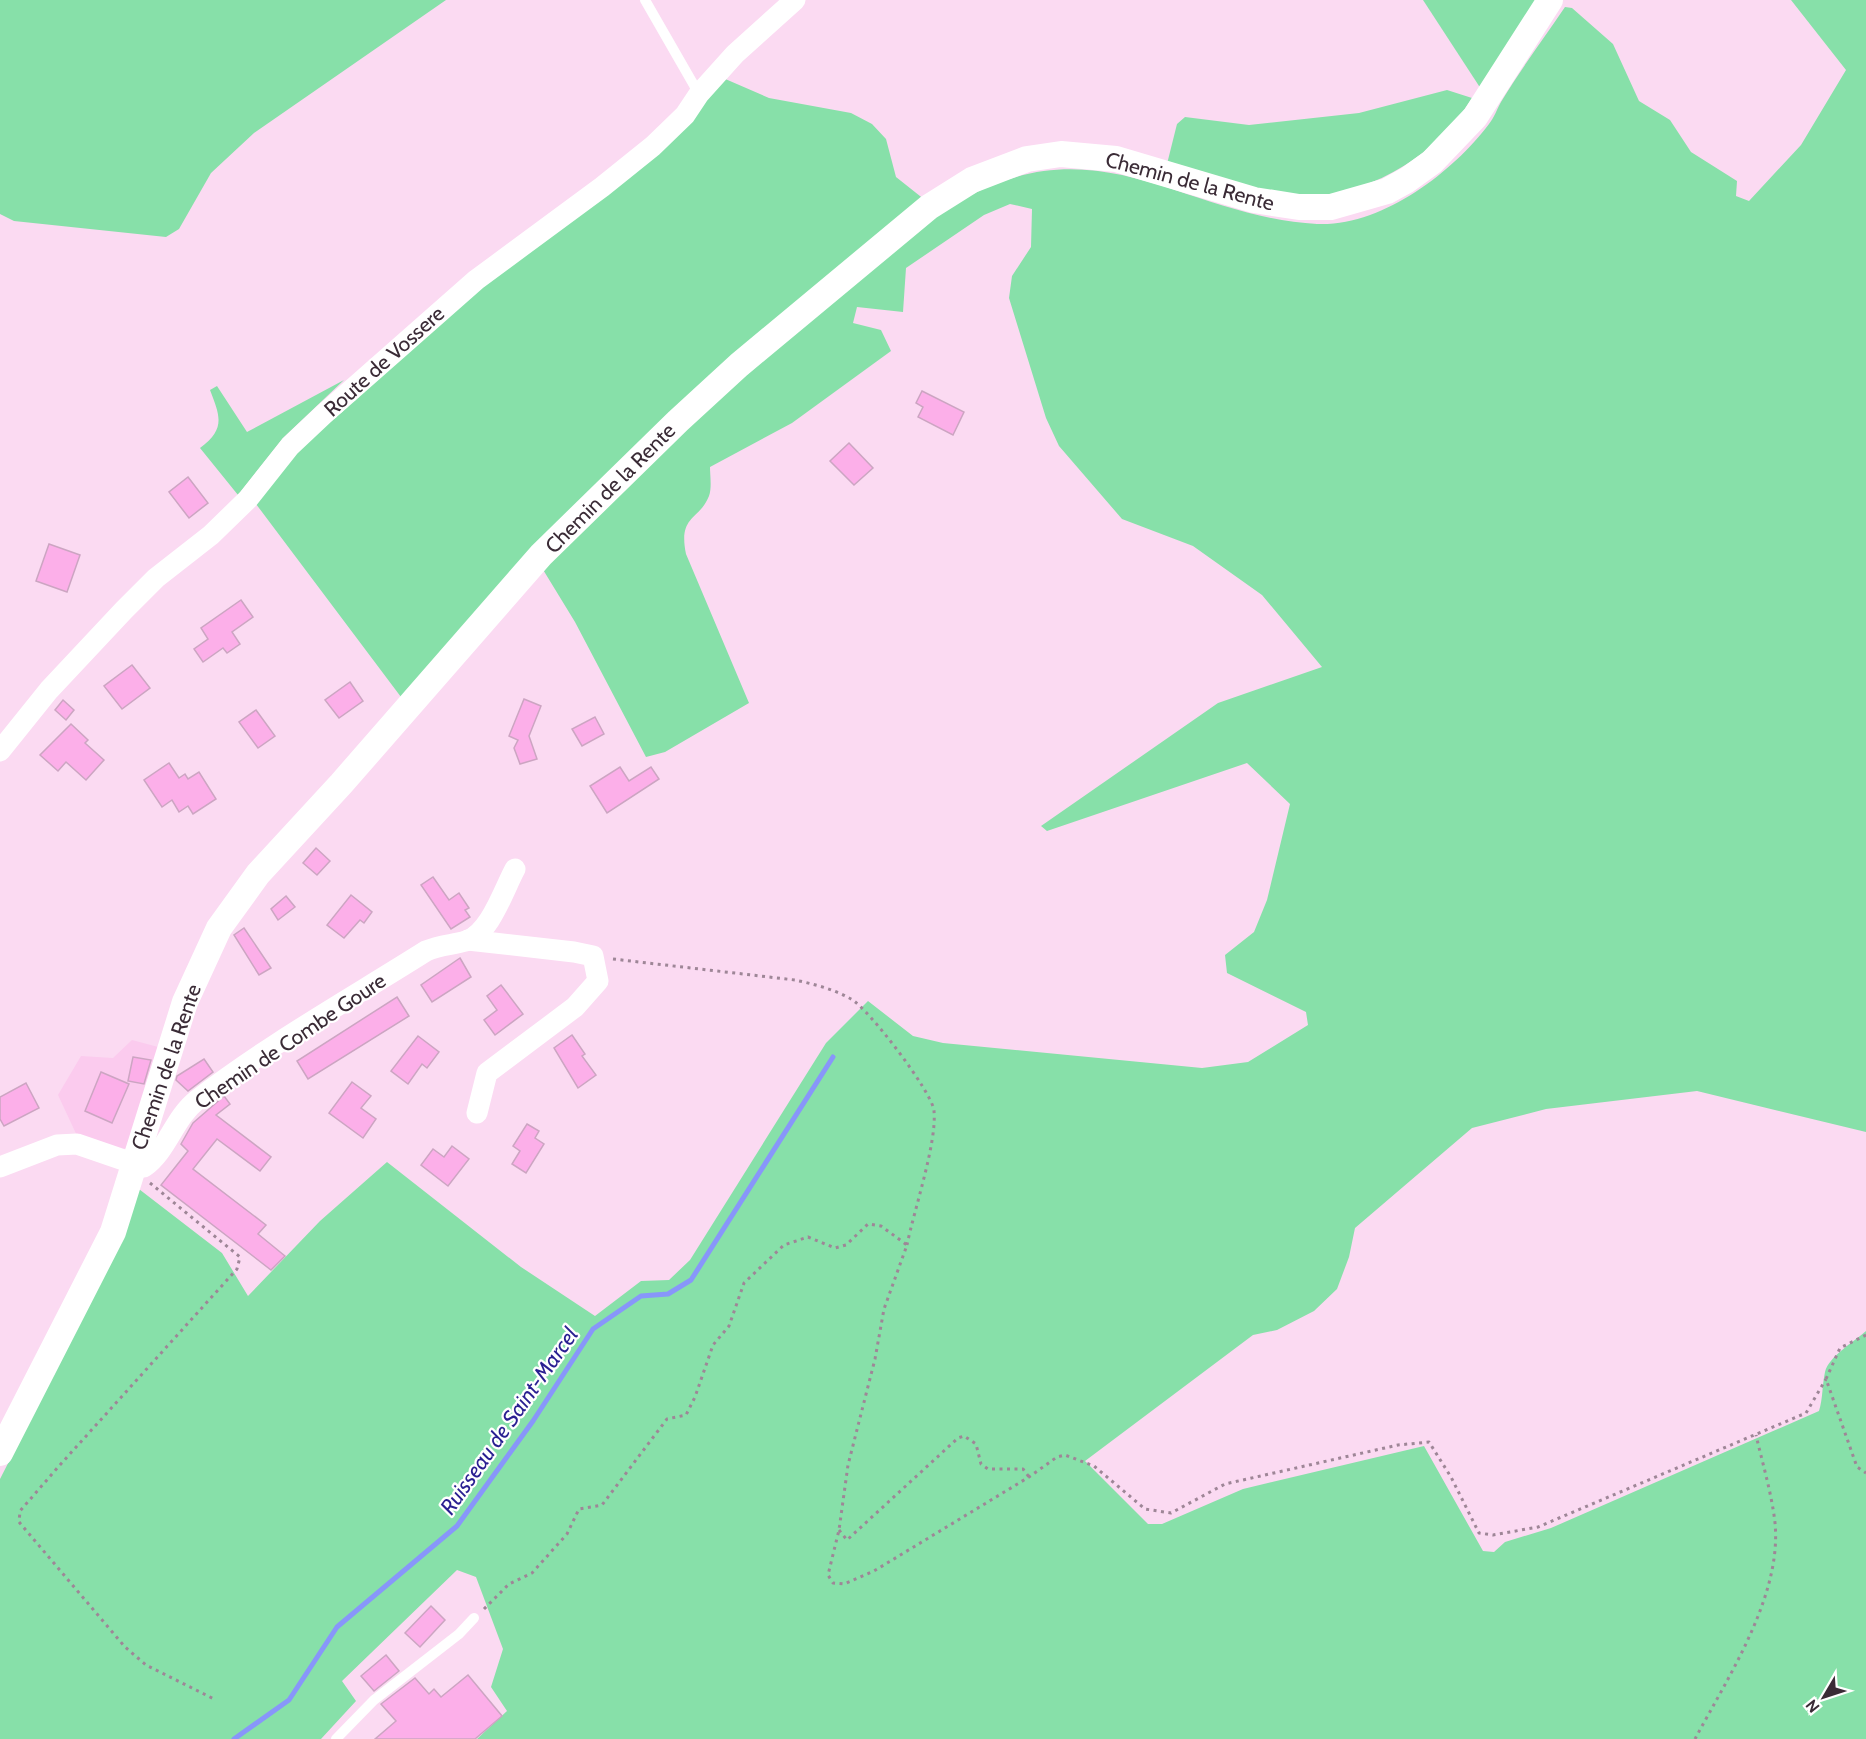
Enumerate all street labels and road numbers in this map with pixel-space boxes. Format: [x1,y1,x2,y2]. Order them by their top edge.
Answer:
street label: Chemin de la Rente [1103,146,1277,216]
street label: Route de Vossere [319,300,449,421]
street label: Chemin de la Rente [540,418,680,558]
street label: Chemin de Combe Goure [190,968,390,1114]
street label: Chemin de la Rente [126,981,206,1153]

